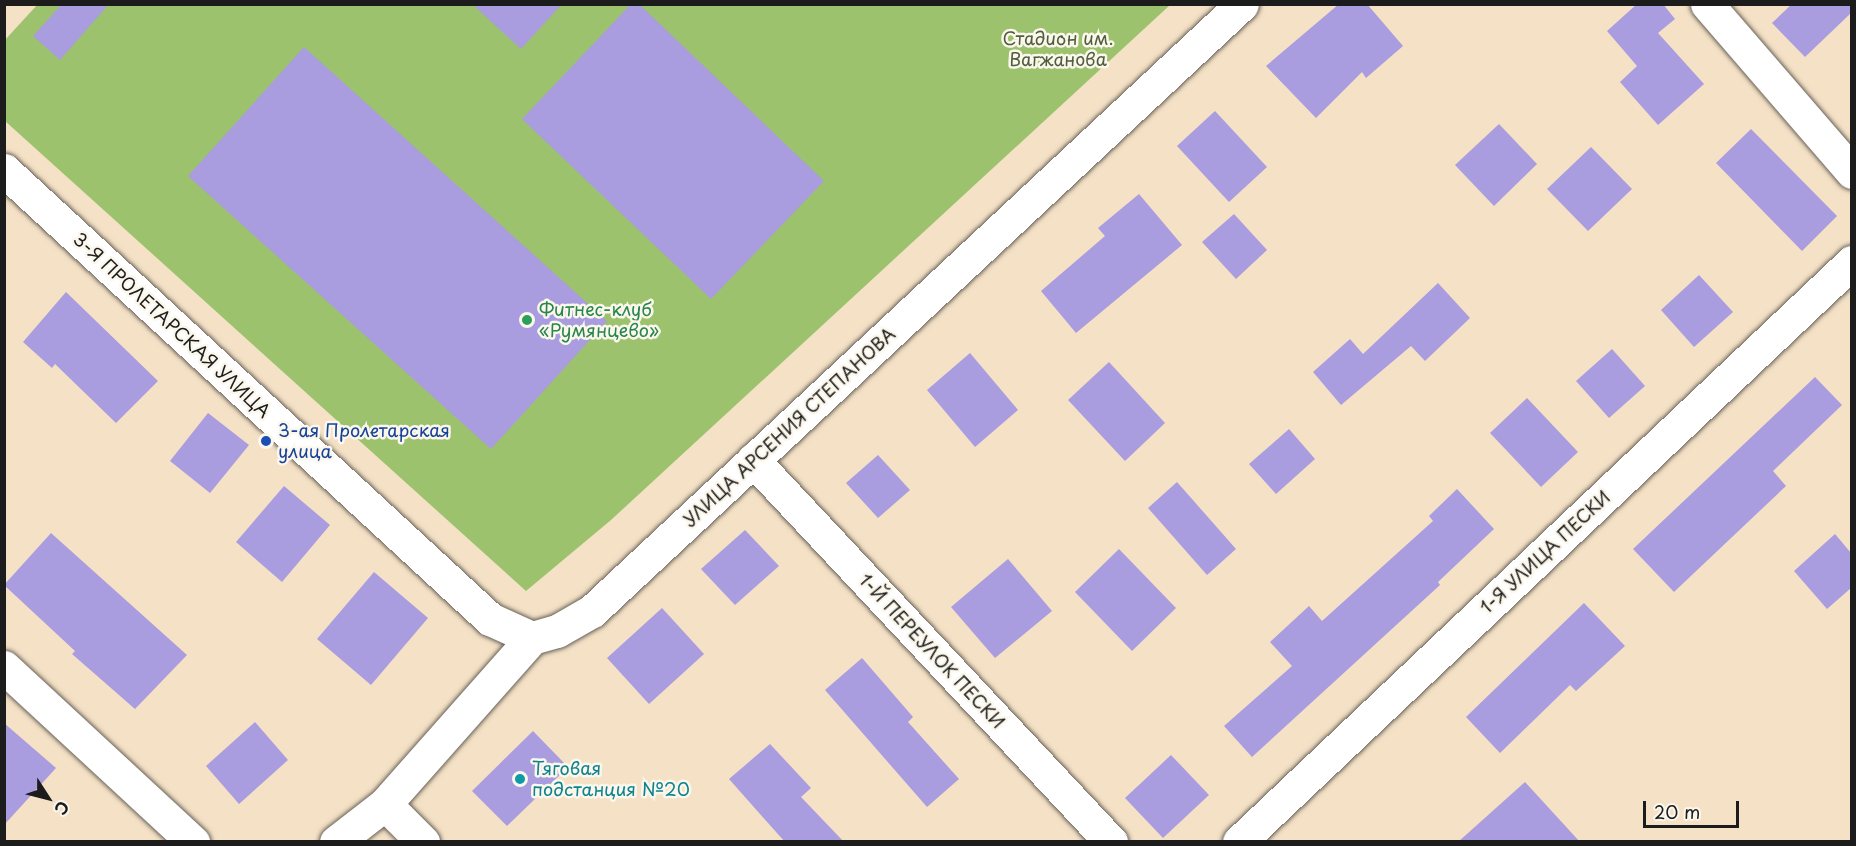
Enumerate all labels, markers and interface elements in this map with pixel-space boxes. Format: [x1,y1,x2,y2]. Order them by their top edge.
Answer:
park label: Стадион им. Вагжанова [1003,28,1113,70]
street label: 3-Я ПРОЛЕТАРСКАЯ УЛИЦА [69,228,275,422]
place label: Фитнес-клуб «Румянцево» [539,299,659,342]
marker: Фитнес-клуб «Румянцево» [520,313,534,327]
street label: УЛИЦА АРСЕНИЯ СТЕПАНОВА [678,322,900,532]
place label: 3-ая Пролетарская улица [278,420,450,462]
marker: 3-ая Пролетарская улица [259,434,273,448]
street label: 1-Я УЛИЦА ПЕСКИ [1475,485,1615,619]
street label: 1-Й ПЕРЕУЛОК ПЕСКИ [854,568,1010,734]
place label: Тяговая подстанция №20 [532,758,689,800]
north arrow [18,768,78,828]
marker: Тяговая подстанция №20 [513,772,527,786]
scale bar [1646,789,1742,827]
text: С [49,797,76,821]
text: 20 m [1654,798,1700,825]

